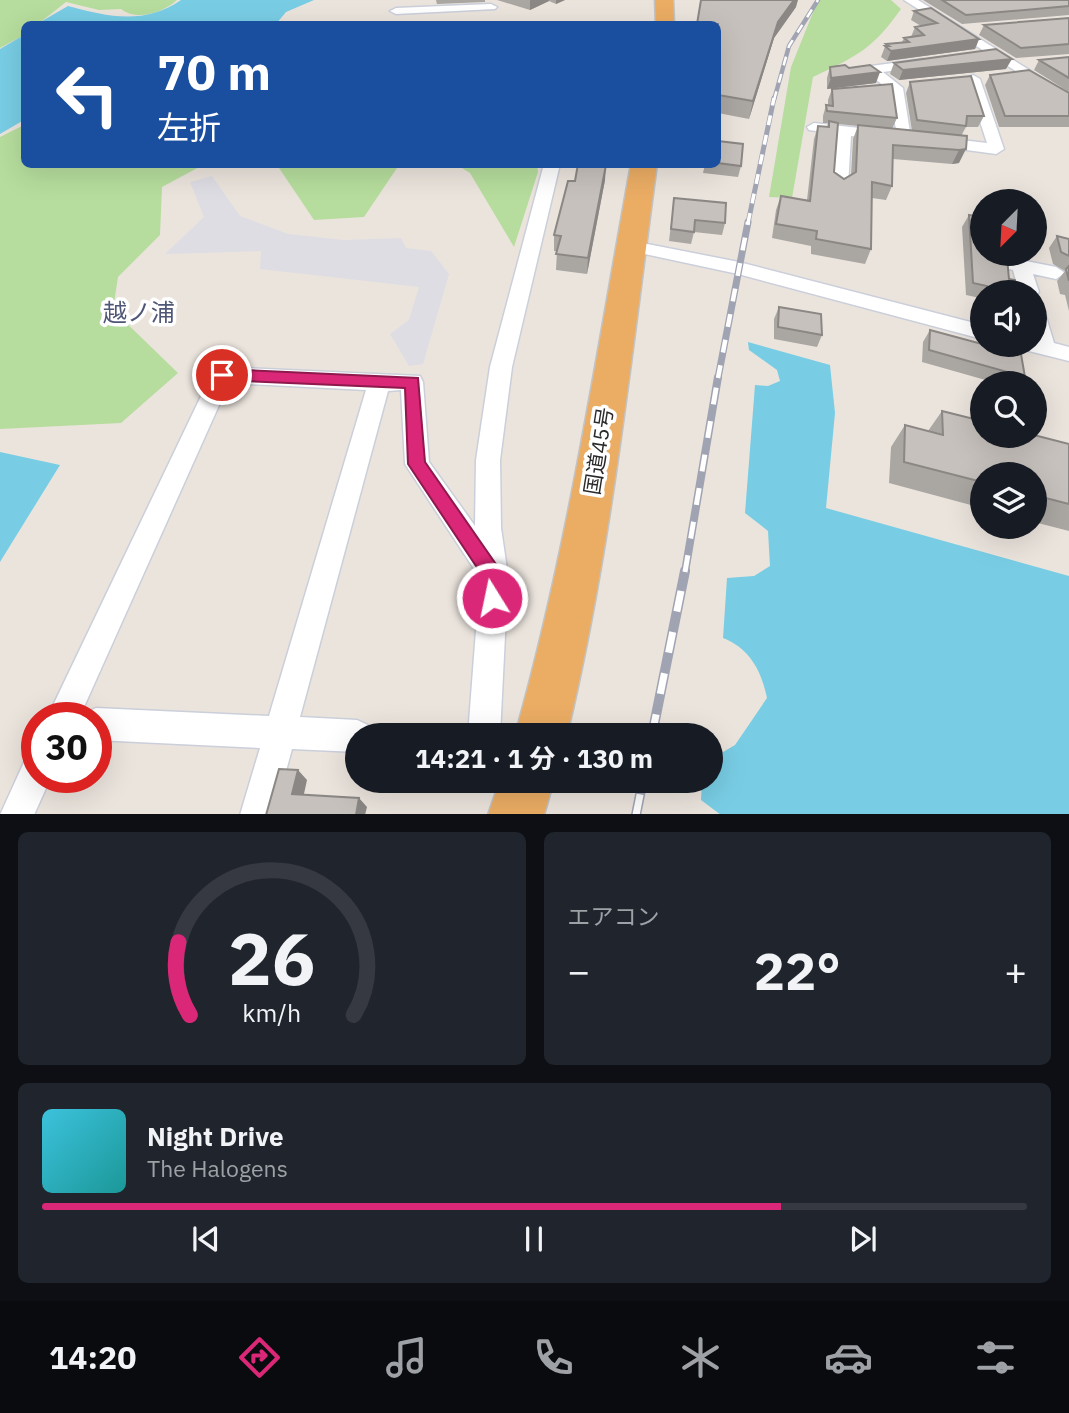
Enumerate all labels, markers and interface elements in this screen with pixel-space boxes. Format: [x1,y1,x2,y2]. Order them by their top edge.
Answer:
text: 70 m [157,40,271,103]
icon: left [42,49,133,140]
text: 左折 [157,106,221,148]
north arrow [970,189,1046,266]
map controls [970,189,1047,539]
button: sound [970,280,1047,357]
district label: 越ノ浦 [103,296,175,328]
pin [192,345,252,405]
icon: arrive [203,356,241,394]
button: search [970,371,1047,448]
street label: 国道45号 [577,405,619,497]
button: layers [970,462,1047,539]
position arrow [455,561,529,635]
speed limit sign: 30 [21,702,112,793]
text: 14:21 · 1 分 · 130 m [415,741,653,775]
text: エアコン [568,901,660,931]
text: 26 [228,910,315,1005]
text: 22° [754,937,841,1004]
text: − [568,946,590,995]
text: + [1004,946,1027,995]
text: km/h [242,995,301,1028]
text: Night Drive [147,1119,284,1153]
text: The Halogens [147,1153,288,1183]
icon: previous [187,1220,225,1258]
icon: pause [515,1220,553,1258]
icon: next [844,1220,882,1258]
icon: directions [235,1333,284,1382]
icon: music [382,1333,431,1382]
icon: phone [529,1333,578,1382]
icon: climate [676,1333,725,1382]
icon: car [824,1333,873,1382]
icon: filters [971,1333,1020,1382]
text: 14:20 [49,1336,136,1378]

